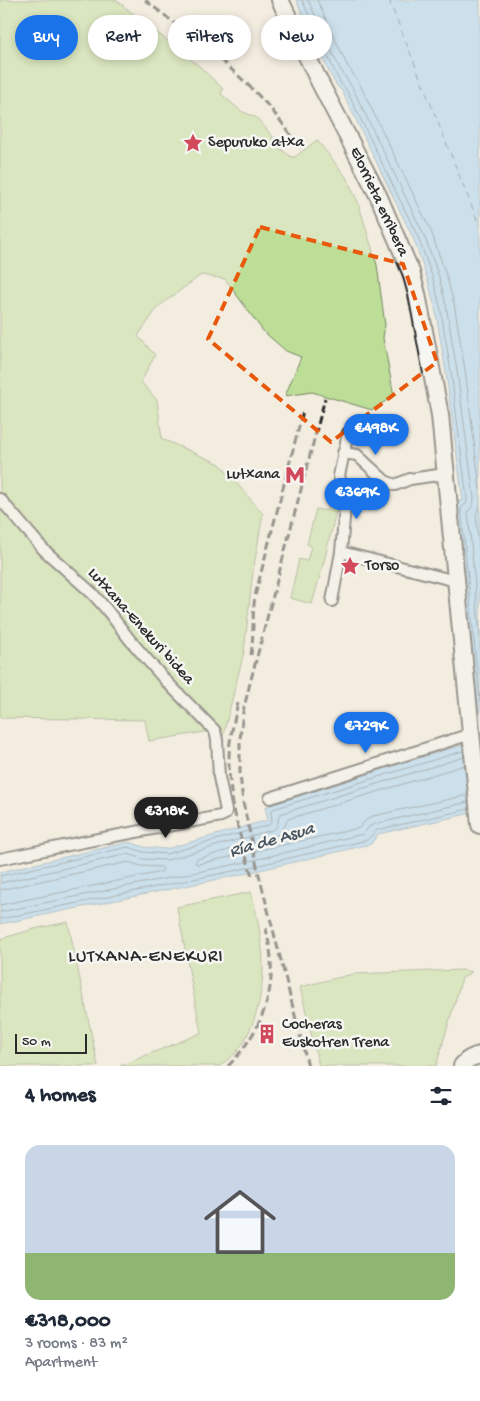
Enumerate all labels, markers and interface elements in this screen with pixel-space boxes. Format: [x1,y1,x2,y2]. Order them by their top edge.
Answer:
chip: Buy [15,15,78,60]
chip: Rent [88,15,158,60]
chip: Filters [168,15,251,60]
chip: New [261,15,332,60]
place icon: Sepuruko atxa [182,132,204,154]
place label: Sepuruko atxa [208,134,305,153]
street label: Elorrieta erribera [344,144,412,261]
pin: €498K [341,414,411,456]
text: €498K [355,420,397,439]
metro station icon: Lutxana [284,464,306,486]
place label: Lutxana [226,466,281,485]
pin: €369K [322,478,392,520]
text: €369K [336,484,378,503]
place icon: Torso [339,555,361,577]
place label: Torso [364,557,399,576]
street label: Lutxana-Enekuri bidea [83,565,198,690]
pin: €729K [331,712,401,754]
text: €729K [345,718,387,737]
pin: €318K [131,796,201,839]
text: €318K [145,803,187,822]
water label: Ría de Asua [227,819,318,863]
district label: LUTXANA-ENEKURI [68,947,224,968]
place label: Cocheras Euskotren Trena [282,1016,390,1053]
building icon: Cocheras Euskotren Trena [256,1023,278,1045]
scale bar [15,1031,88,1054]
text: 50 m [22,1034,51,1051]
icon: filters [427,1082,455,1110]
text: 4 homes [25,1084,96,1109]
icon: home [195,1177,285,1267]
text: €318,000 [25,1310,111,1335]
text: 3 rooms · 83 m² [25,1335,128,1354]
text: Apartment [25,1354,97,1373]

